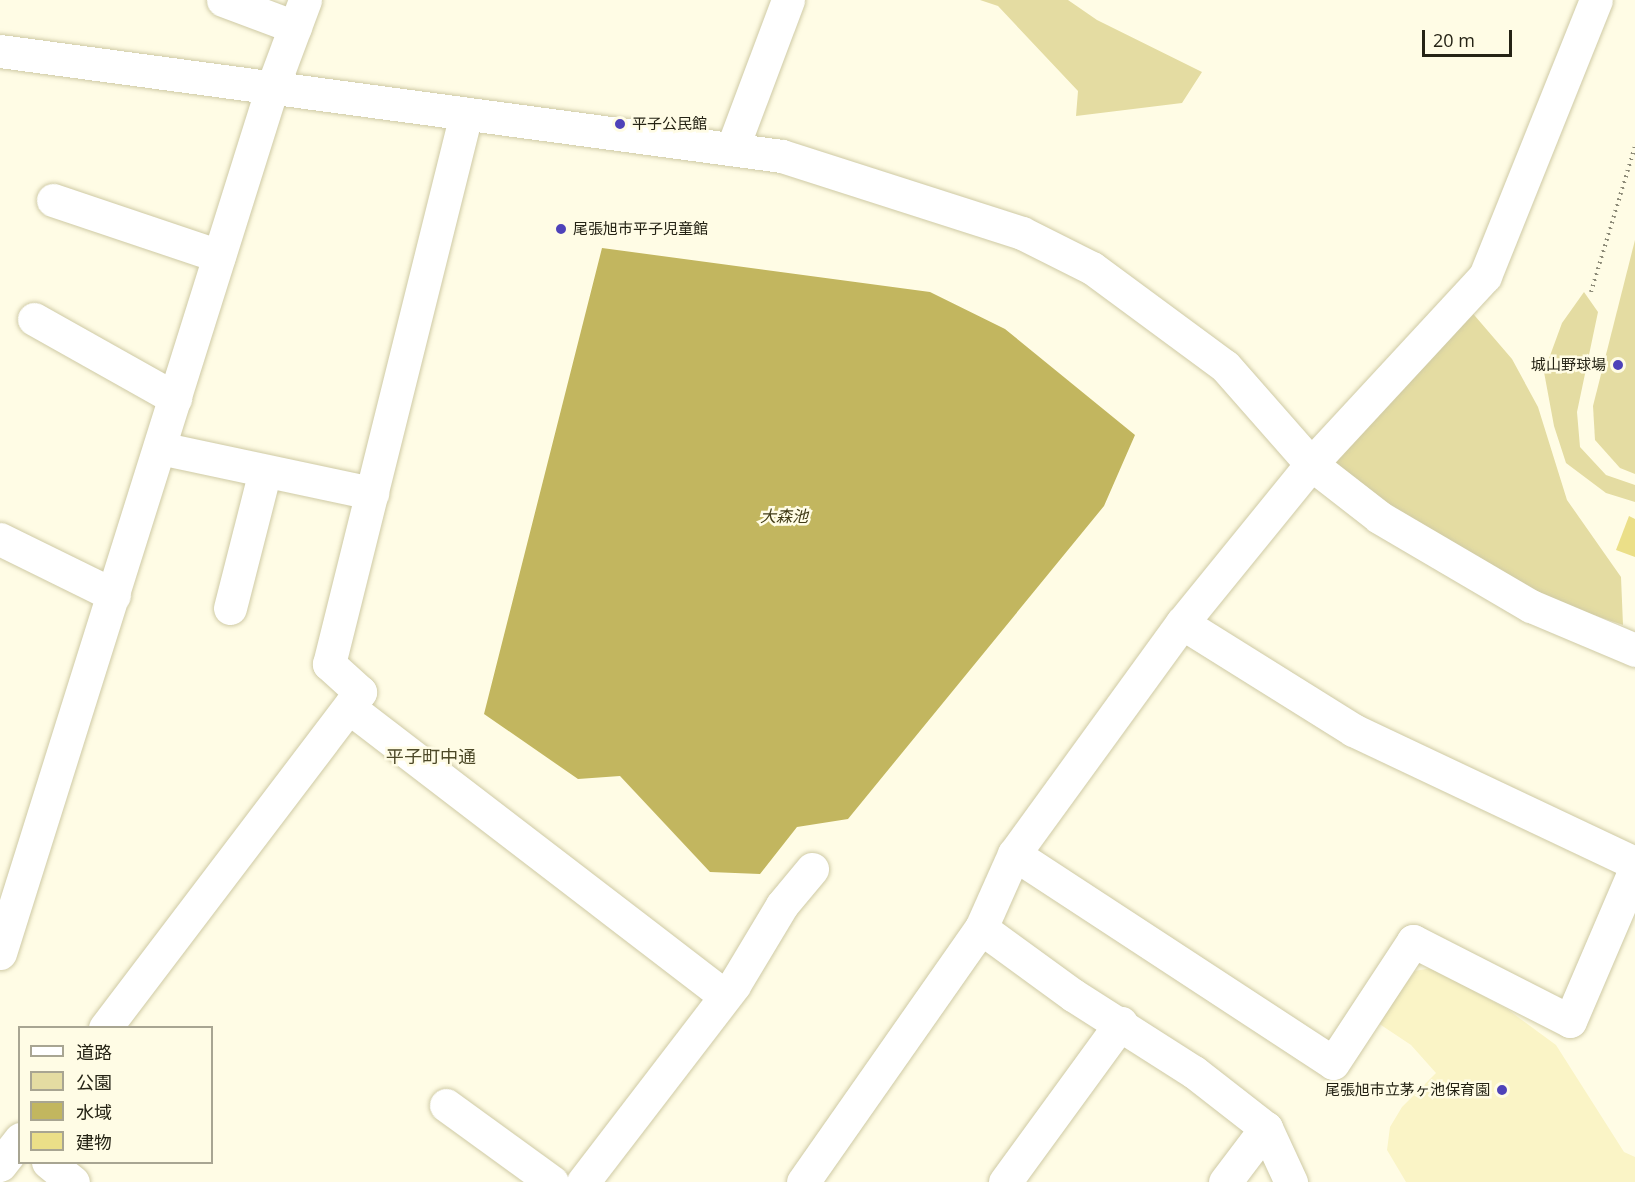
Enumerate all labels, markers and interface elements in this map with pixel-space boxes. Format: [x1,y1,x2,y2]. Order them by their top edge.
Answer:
scale bar [1425,18,1515,56]
text: 20 m [1433,28,1475,52]
place label: 平子公民館 [632,115,707,133]
marker: 平子公民館 [613,117,627,131]
place label: 尾張旭市平子児童館 [573,220,708,238]
marker: 尾張旭市平子児童館 [554,222,568,236]
place label: 城山野球場 [1531,356,1606,374]
marker: 城山野球場 [1611,358,1625,372]
water label: 大森池 [760,506,808,526]
district label: 平子町中通 [386,745,476,767]
legend [18,1026,213,1164]
text: 道路 [76,1040,112,1064]
text: 公園 [76,1070,112,1094]
place label: 尾張旭市立茅ヶ池保育園 [1325,1081,1490,1099]
marker: 尾張旭市立茅ヶ池保育園 [1495,1083,1509,1097]
text: 水域 [76,1100,112,1124]
text: 建物 [76,1130,112,1154]

